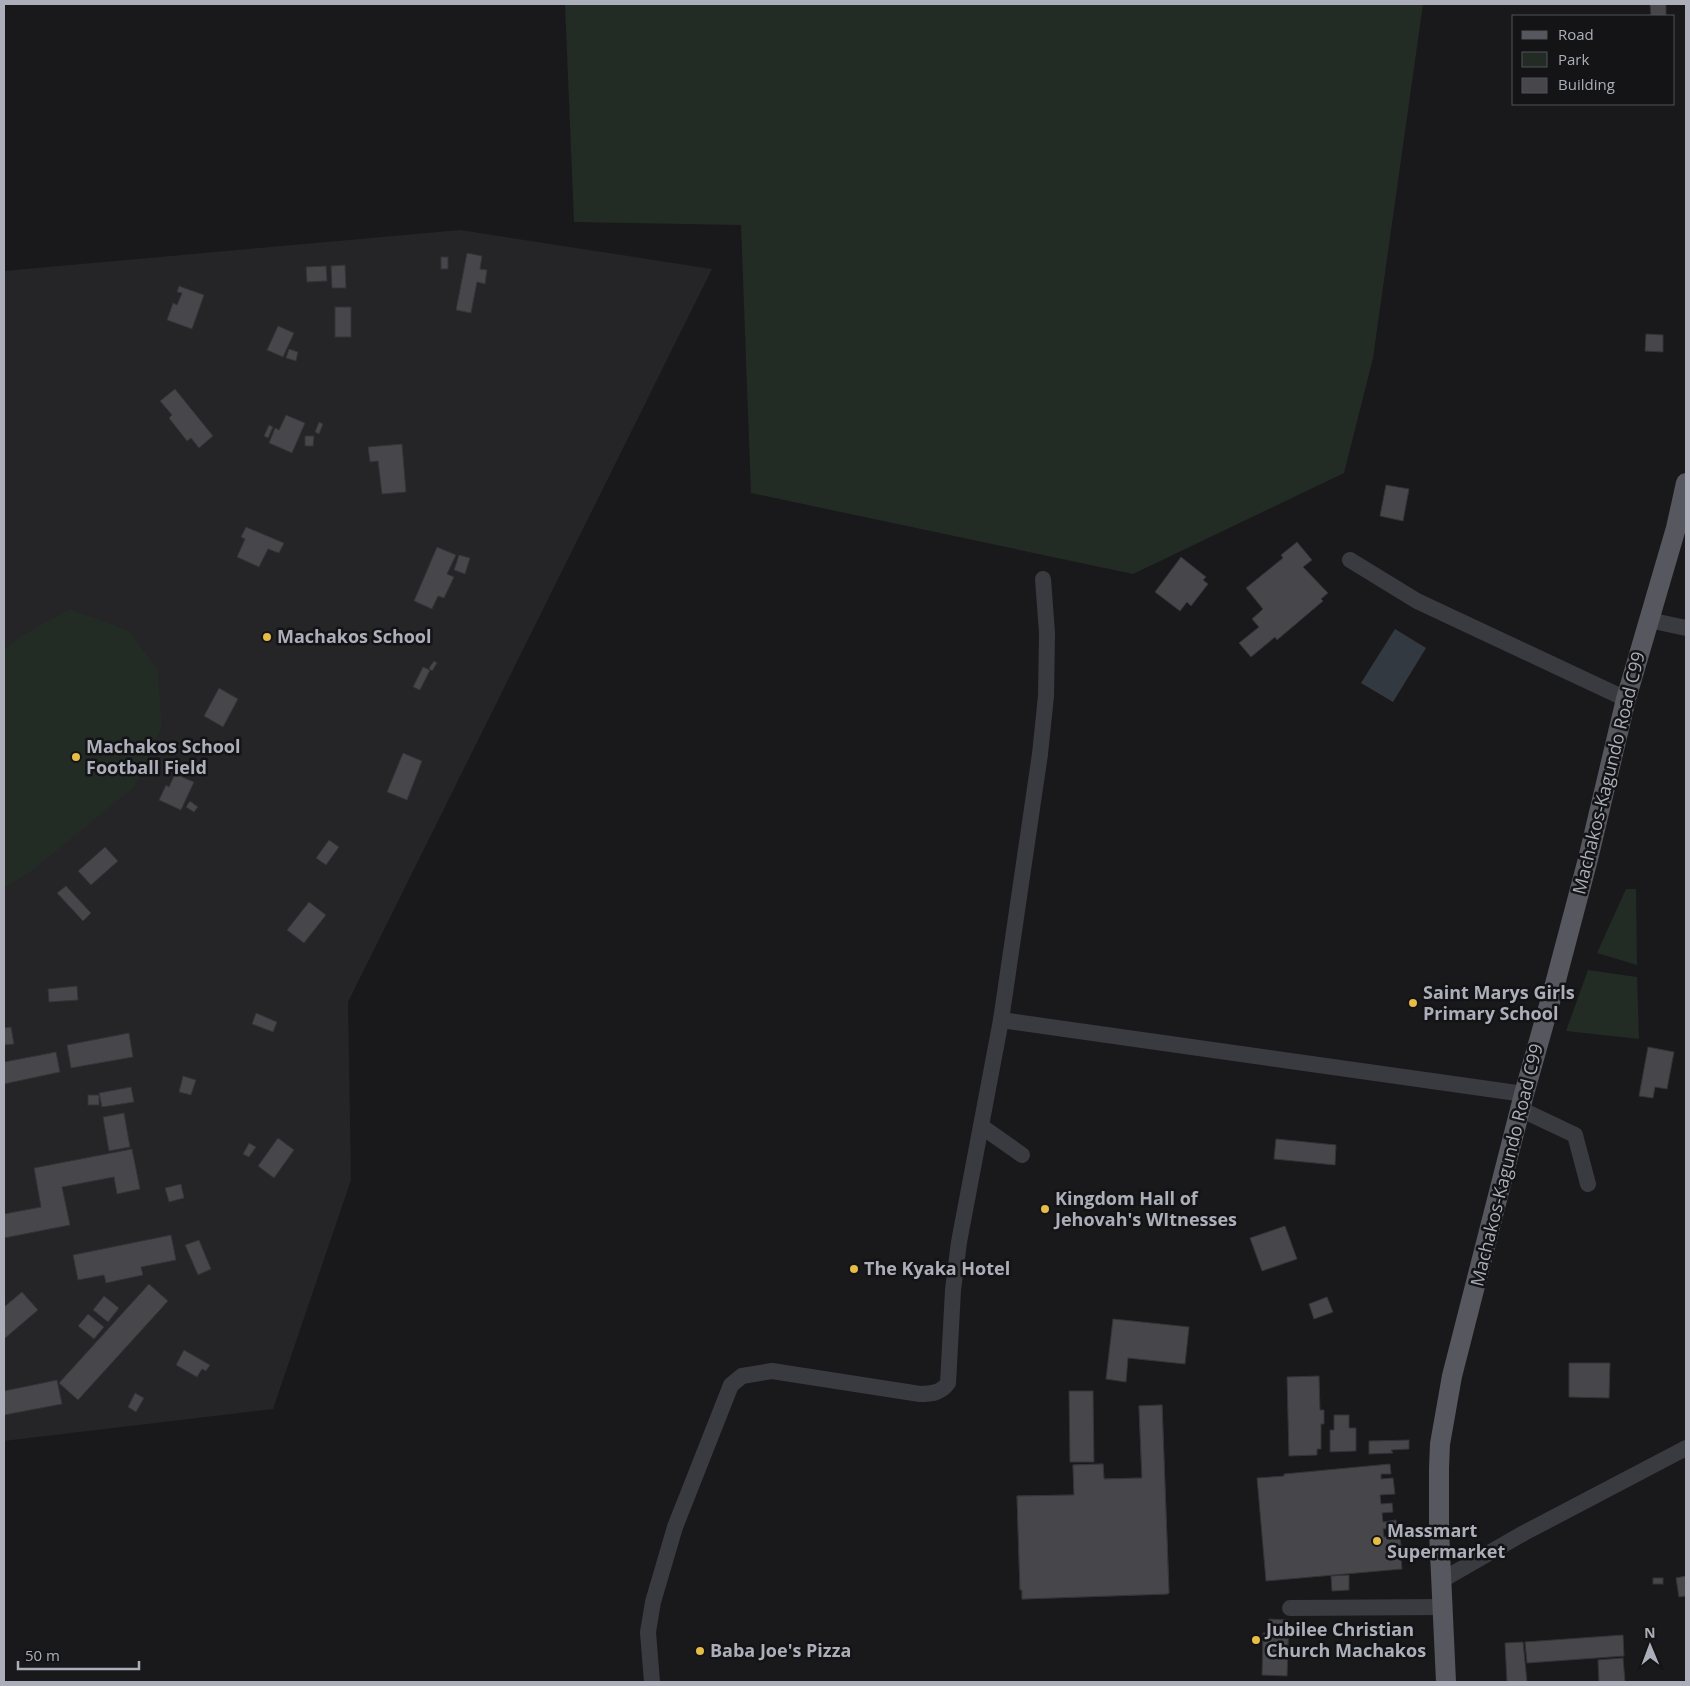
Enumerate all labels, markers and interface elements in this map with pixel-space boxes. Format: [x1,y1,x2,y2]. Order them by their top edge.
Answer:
legend [1512,15,1675,105]
text: Road [1558,24,1594,44]
text: Park [1558,49,1589,69]
text: Building [1558,74,1615,94]
place label: Machakos School [277,624,432,648]
marker: Machakos School [261,631,273,643]
street label: Machakos-Kagundo Road C99 [1566,649,1650,897]
place label: Machakos School Football Field [86,734,241,779]
marker: Machakos School Football Field [70,751,82,763]
place label: Saint Marys Girls Primary School [1423,980,1575,1025]
marker: Saint Marys Girls Primary School [1407,997,1419,1009]
street label: Machakos-Kagundo Road C99 [1464,1041,1548,1289]
place label: Kingdom Hall of Jehovah's WItnesses [1053,1186,1237,1231]
marker: Kingdom Hall of Jehovah's WItnesses [1039,1203,1051,1215]
place label: The Kyaka Hotel [864,1256,1010,1280]
marker: The Kyaka Hotel [848,1263,860,1275]
place label: Massmart Supermarket [1387,1518,1505,1563]
marker: Massmart Supermarket [1371,1535,1383,1547]
place label: Jubilee Christian Church Machakos [1264,1617,1426,1662]
north arrow [1625,1621,1675,1671]
text: N [1644,1623,1656,1642]
marker: Jubilee Christian Church Machakos [1250,1634,1262,1646]
scale bar [18,1638,139,1670]
place label: Baba Joe's Pizza [710,1638,851,1662]
text: 50 m [25,1645,60,1665]
marker: Baba Joe's Pizza [694,1645,706,1657]

